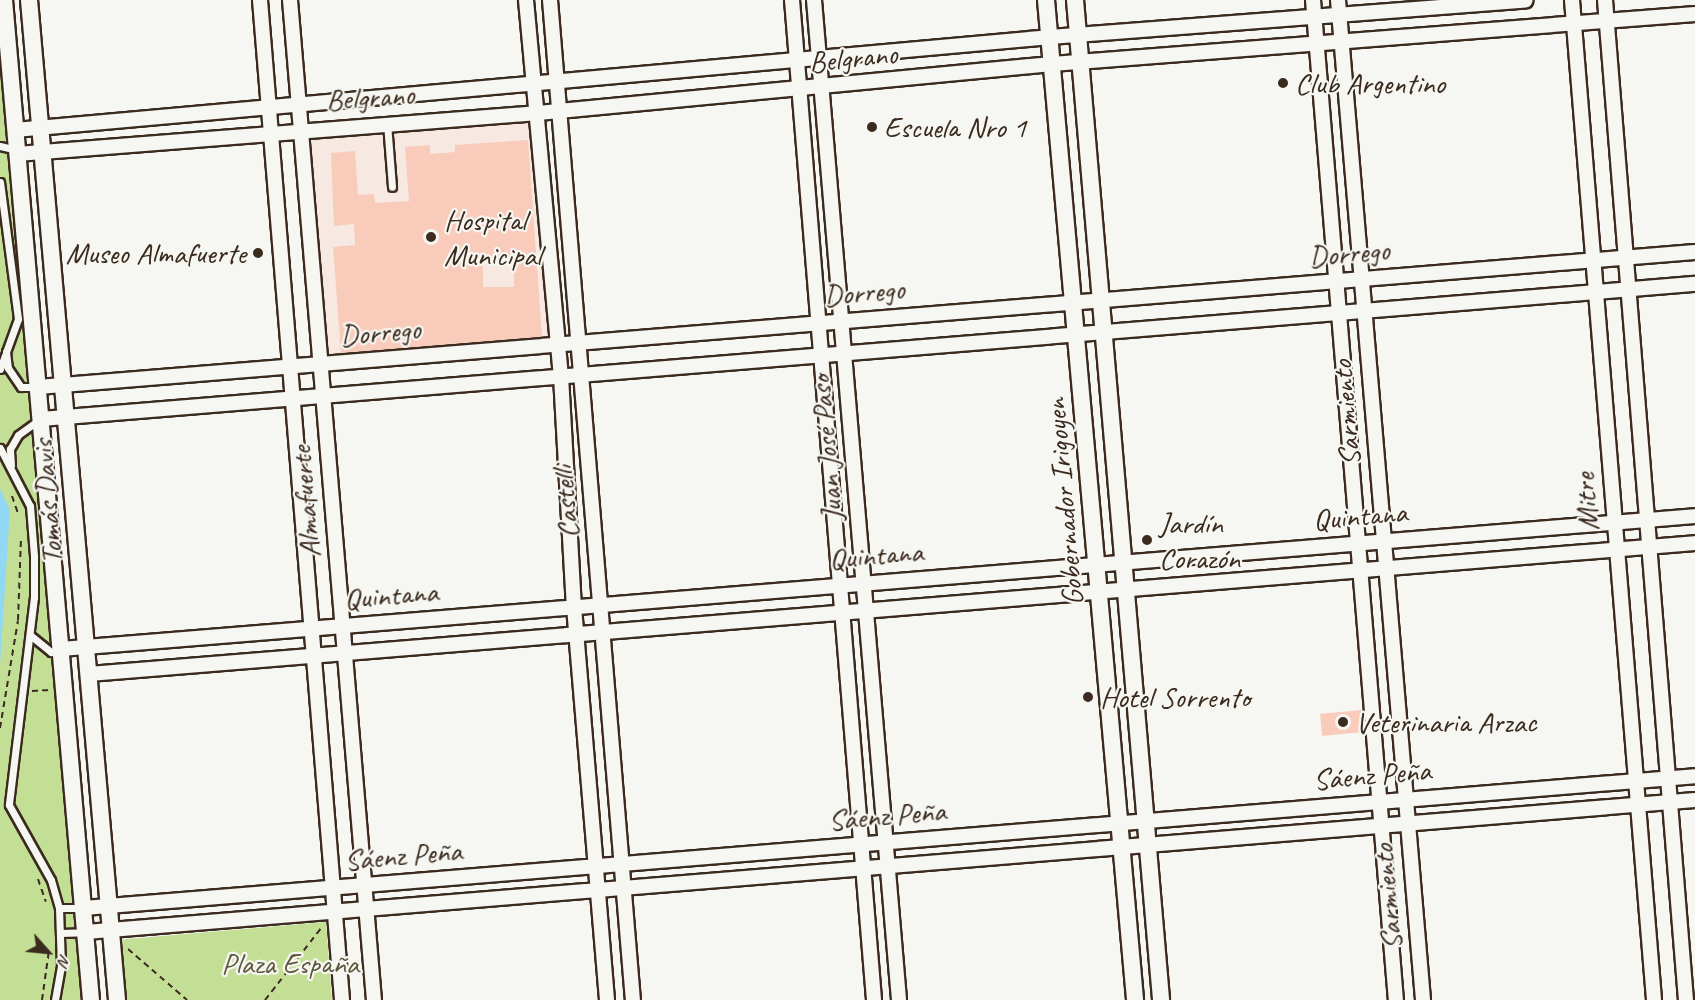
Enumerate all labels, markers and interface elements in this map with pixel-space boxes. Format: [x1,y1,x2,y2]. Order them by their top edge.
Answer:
street label: Belgrano [807,35,899,81]
place label: Club Argentino [1295,65,1445,101]
street label: Belgrano [325,76,415,118]
marker: Club Argentino [1276,76,1290,90]
place label: Escuela Nro 1 [884,109,1026,145]
marker: Escuela Nro 1 [865,120,879,134]
place label: Hospital Municipal [444,202,541,272]
marker: Hospital Municipal [422,228,440,246]
street label: Dorrego [1307,232,1391,274]
place label: Museo Almafuerte [64,235,246,271]
marker: Museo Almafuerte [251,246,265,260]
street label: Dorrego [822,271,906,313]
street label: Dorrego [338,311,422,353]
street label: Sarmiento [1323,359,1369,467]
street label: Juan José Paso [802,374,850,522]
street label: Gobernador Irigoyen [1037,397,1091,607]
street label: Tomás Davis [24,438,70,566]
street label: Almafuerte [282,445,328,559]
street label: Castelli [544,464,586,540]
street label: Mitre [1566,472,1606,532]
street label: Quintana [1312,494,1408,538]
place label: Jardín Corazón [1159,505,1240,576]
street label: Quintana [828,533,924,577]
marker: Jardín Corazón [1140,533,1154,547]
street label: Quintana [343,573,439,617]
place label: Hotel Sorrento [1100,679,1250,715]
marker: Hotel Sorrento [1081,690,1095,704]
place label: Veterinaria Arzac [1355,704,1537,740]
marker: Veterinaria Arzac [1336,715,1350,729]
street label: Sáenz Peña [1312,752,1432,798]
street label: Sáenz Peña [827,792,947,838]
street label: Sáenz Peña [343,832,463,878]
street label: Sarmiento [1364,843,1410,951]
north arrow [18,922,78,982]
park label: Plaza España [221,945,359,981]
text: N [53,951,75,969]

